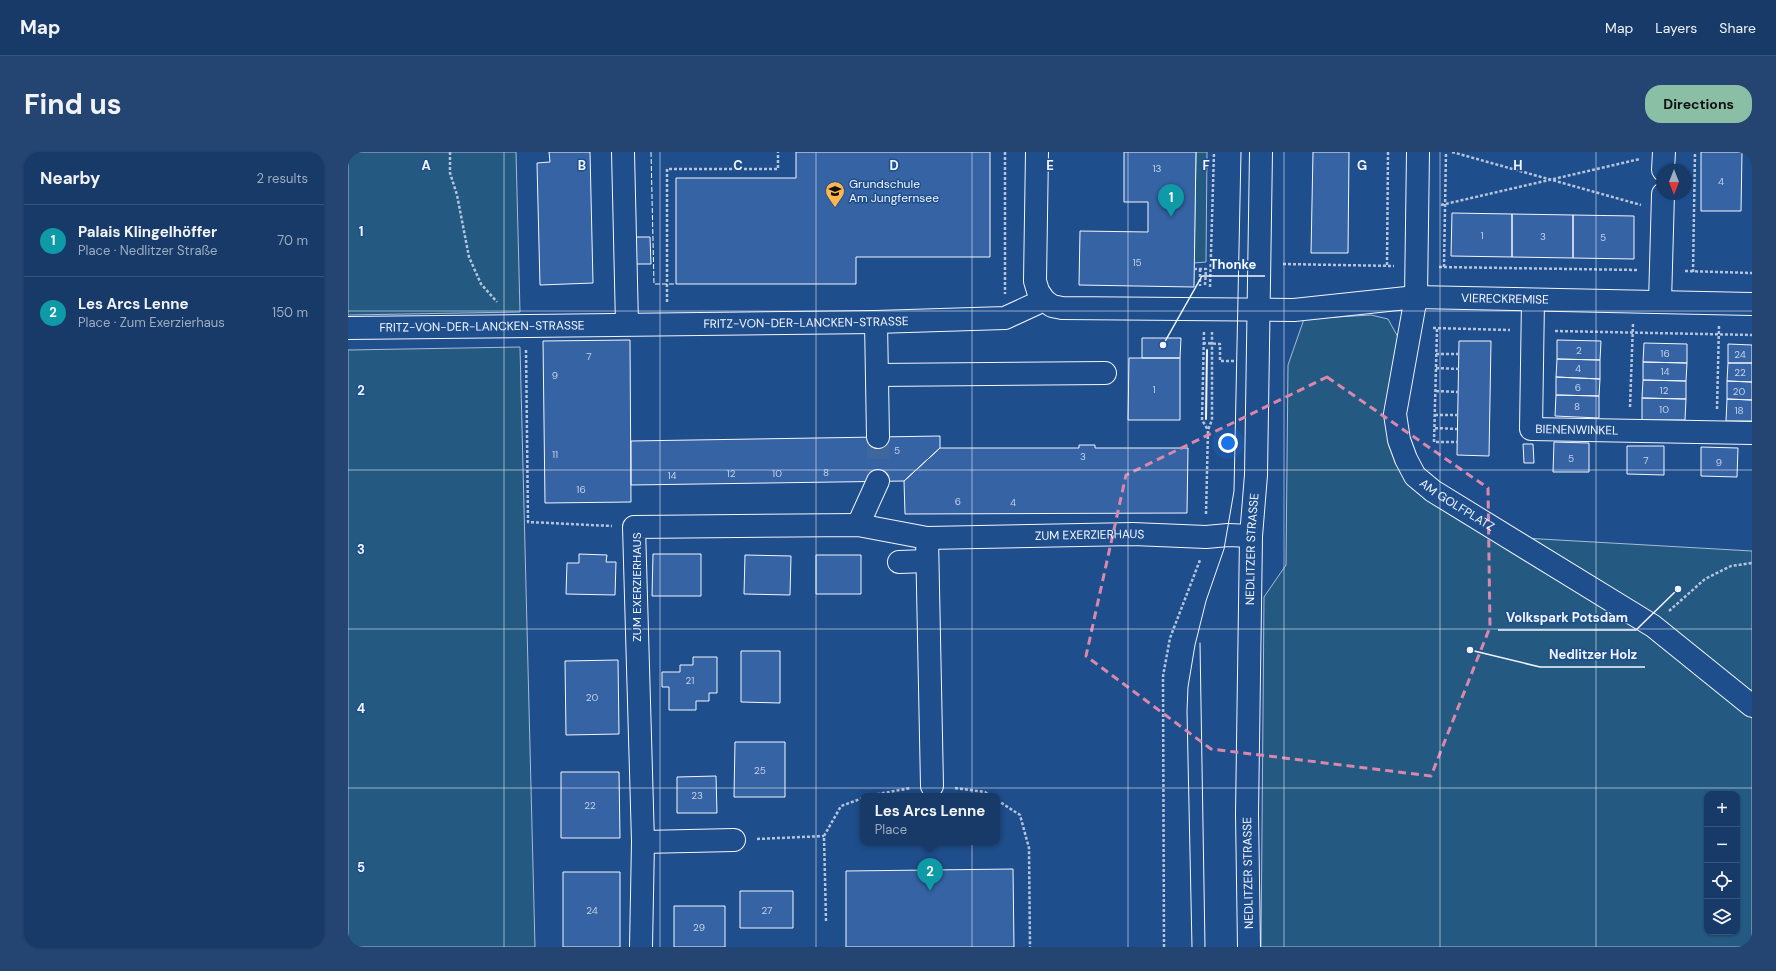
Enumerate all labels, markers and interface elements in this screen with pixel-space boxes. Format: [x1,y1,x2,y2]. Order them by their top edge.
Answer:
text: Map [20,15,60,40]
text: Map [1605,19,1633,37]
text: Layers [1655,19,1697,37]
text: Share [1719,19,1756,37]
button: Directions [1645,85,1752,123]
text: Find us [24,86,122,123]
text: A [421,157,431,174]
text: B [578,157,586,174]
text: C [733,157,743,174]
text: D [889,157,899,174]
text: E [1046,157,1054,174]
text: F [1202,157,1210,174]
text: G [1357,157,1367,174]
text: H [1513,157,1523,174]
house number: 13 [1152,162,1162,175]
north arrow [1656,164,1692,200]
text: Nearby [40,167,100,189]
text: 2 results [257,170,308,187]
house number: 4 [1718,175,1724,188]
place label: Grundschule Am Jungfernsee [849,176,939,206]
school or university icon: Grundschule Am Jungfernsee [824,180,846,208]
pin: 1 [1158,184,1184,217]
text: Palais Klingelhöffer [78,222,217,242]
text: 1 [359,223,363,240]
house number: 1 [1480,229,1484,242]
house number: 3 [1540,230,1546,243]
house number: 5 [1600,231,1606,244]
text: 1 [51,232,55,249]
text: 70 m [277,232,308,249]
text: Place · Nedlitzer Straße [78,242,217,259]
callout: Thonke [1202,251,1265,276]
house number: 15 [1132,256,1142,269]
text: Thonke [1210,256,1256,273]
street label: VIERECKREMISE [1461,290,1549,308]
text: Les Arcs Lenne [78,294,188,314]
text: 2 [49,304,57,321]
text: 150 m [272,304,308,321]
street label: FRITZ-VON-DER-LANCKEN-STRASSE [703,313,909,332]
text: Place · Zum Exerzierhaus [78,314,225,331]
street label: FRITZ-VON-DER-LANCKEN-STRASSE [379,317,585,336]
house number: 2 [1576,344,1582,357]
house number: 16 [1660,347,1670,360]
house number: 24 [1734,348,1746,361]
house number: 7 [586,350,592,363]
house number: 4 [1575,362,1581,375]
house number: 14 [1660,365,1670,378]
house number: 22 [1734,366,1746,379]
house number: 9 [552,369,558,382]
house number: 6 [1575,381,1581,394]
text: 2 [357,382,365,399]
house number: 1 [1152,383,1156,396]
house number: 12 [1660,384,1669,397]
house number: 20 [1733,385,1745,398]
house number: 8 [1574,400,1580,413]
house number: 10 [1659,403,1669,416]
house number: 18 [1734,404,1744,417]
street label: BIENENWINKEL [1535,421,1619,439]
your location [1218,433,1238,453]
house number: 5 [894,444,900,457]
house number: 11 [552,448,558,461]
house number: 3 [1080,450,1086,463]
house number: 5 [1568,452,1574,465]
house number: 7 [1643,454,1649,467]
house number: 9 [1716,456,1722,469]
house number: 8 [823,466,829,479]
house number: 12 [727,467,736,480]
house number: 10 [772,467,782,480]
house number: 14 [667,469,677,482]
street label: AM GOLFPLATZ [1416,475,1498,535]
house number: 16 [576,483,586,496]
street label: NEDLITZER STRASSE [1242,492,1263,605]
house number: 6 [955,495,961,508]
house number: 4 [1010,496,1016,509]
street label: ZUM EXERZIERHAUS [1035,526,1145,544]
street label: ZUM EXERZIERHAUS [629,532,645,642]
text: 3 [357,541,365,558]
callout: Volkspark Potsdam [1498,605,1636,630]
text: Volkspark Potsdam [1506,609,1628,626]
callout: Nedlitzer Holz [1540,642,1645,667]
text: Nedlitzer Holz [1549,646,1637,663]
house number: 21 [686,674,694,687]
house number: 20 [586,691,598,704]
text: 4 [357,700,365,717]
house number: 25 [754,764,766,777]
house number: 23 [691,789,703,802]
map controls [1704,791,1740,935]
button: + [1704,791,1740,827]
popup [860,793,1000,845]
house number: 22 [584,799,596,812]
text: Les Arcs Lenne [875,801,985,821]
street label: NEDLITZER STRASSE [1239,817,1257,929]
text: Place [875,821,907,838]
button: − [1704,827,1740,863]
pin: 2 [917,858,943,891]
text: 5 [357,859,365,876]
button: locate [1704,863,1740,899]
button: layers [1704,899,1740,935]
house number: 24 [586,904,598,917]
house number: 27 [762,904,772,917]
house number: 29 [693,921,705,934]

